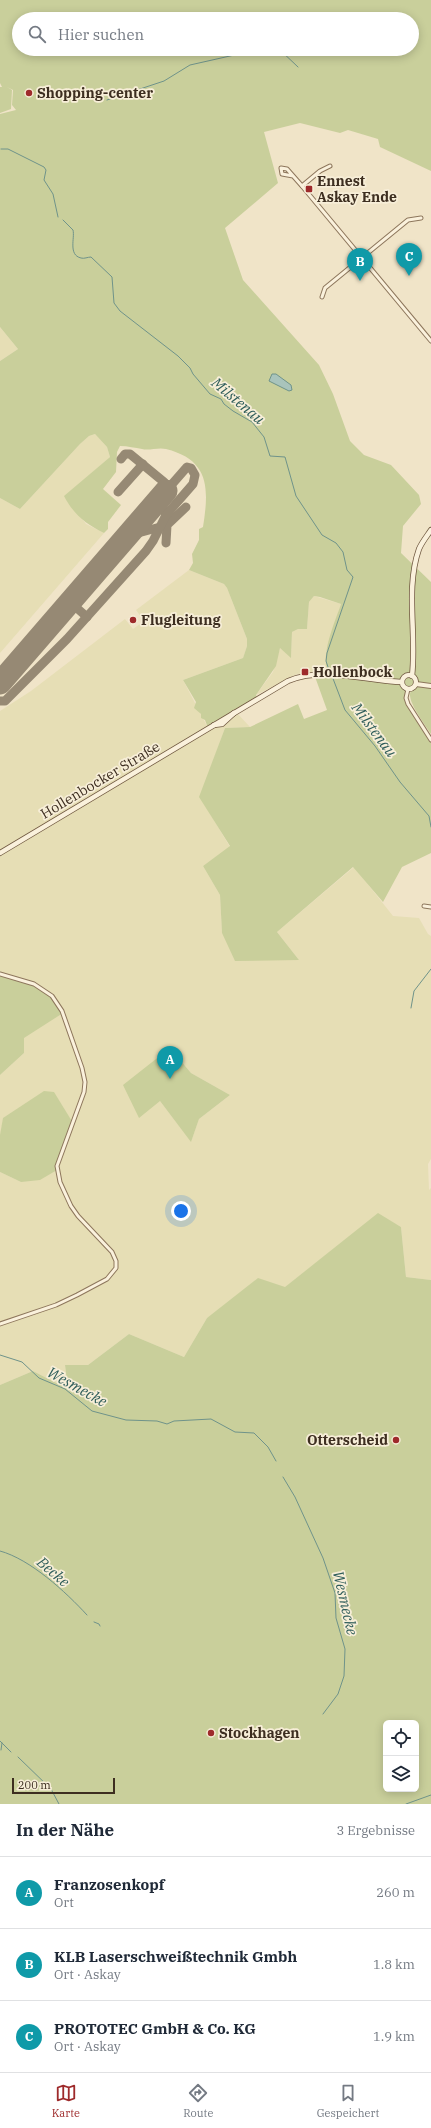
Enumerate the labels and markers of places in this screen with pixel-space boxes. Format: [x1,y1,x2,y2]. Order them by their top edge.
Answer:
place label: Shopping-center [37,84,153,102]
marker: Shopping-center [24,88,34,98]
place label: Ennest Askay Ende [317,172,397,206]
marker: Ennest Askay Ende [304,184,314,194]
pin: C [396,243,422,276]
pin: B [347,248,373,281]
place label: Flugleitung [141,611,221,629]
marker: Flugleitung [128,615,138,625]
place label: Hollenbock [313,663,392,681]
marker: Hollenbock [300,667,310,677]
pin: A [157,1046,183,1079]
place label: Otterscheid [307,1431,388,1449]
marker: Otterscheid [391,1435,401,1445]
place label: Stockhagen [219,1724,300,1742]
marker: Stockhagen [206,1728,216,1738]

